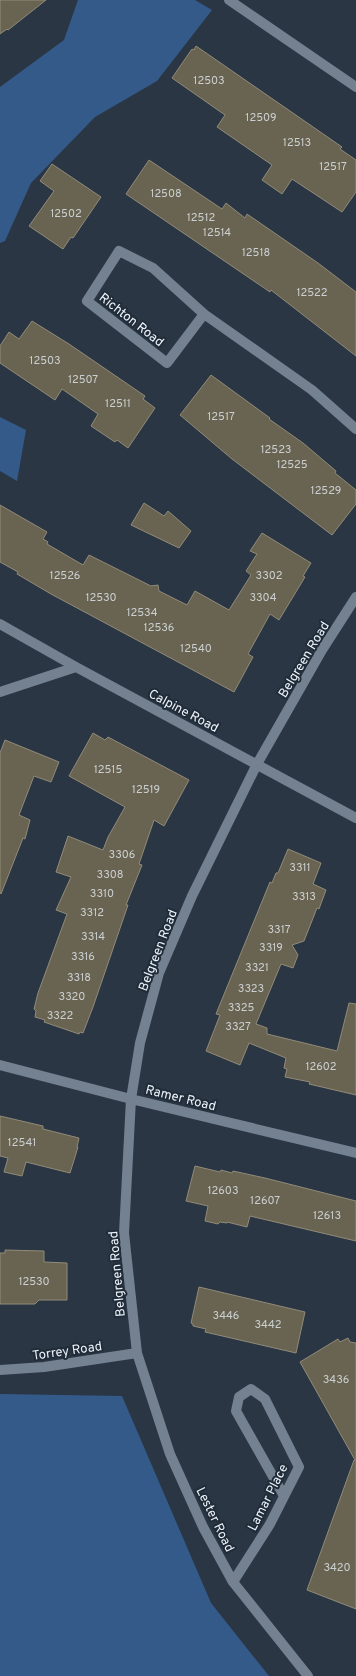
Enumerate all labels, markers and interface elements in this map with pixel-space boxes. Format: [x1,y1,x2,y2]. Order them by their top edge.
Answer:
house number: 12503 [193,74,225,88]
house number: 12509 [245,111,277,125]
house number: 12513 [283,136,311,150]
house number: 12517 [319,160,347,174]
house number: 12508 [150,187,182,201]
house number: 12502 [50,207,82,221]
house number: 12512 [187,211,215,225]
house number: 12514 [203,226,231,240]
house number: 12518 [242,246,270,260]
house number: 12522 [296,286,328,300]
street label: Richton Road [95,290,166,351]
house number: 12503 [29,354,61,368]
house number: 12507 [68,373,98,387]
house number: 12511 [105,397,131,411]
house number: 12517 [207,410,235,424]
house number: 12523 [261,443,291,457]
house number: 12525 [276,458,308,472]
house number: 12529 [311,484,341,498]
house number: 12526 [50,569,80,583]
house number: 3302 [256,569,282,583]
house number: 12530 [85,591,117,605]
house number: 3304 [249,591,277,605]
house number: 12534 [126,606,158,620]
street label: Belgreen Road [276,619,334,701]
house number: 12536 [144,621,174,635]
house number: 12540 [180,642,212,656]
street label: Calpine Road [145,687,221,737]
house number: 12515 [94,763,122,777]
house number: 12519 [132,783,160,797]
house number: 3306 [109,848,135,862]
house number: 3311 [289,861,311,875]
house number: 3308 [97,868,123,882]
house number: 3310 [90,887,114,901]
house number: 3313 [292,890,316,904]
house number: 3312 [80,906,104,920]
street label: Belgreen Road [136,908,182,994]
house number: 3317 [267,923,291,937]
house number: 3314 [81,930,105,944]
house number: 3319 [259,941,283,955]
house number: 3316 [71,950,95,964]
house number: 3321 [245,961,269,975]
house number: 3318 [67,971,91,985]
house number: 3323 [238,982,264,996]
house number: 3320 [59,990,85,1004]
house number: 3325 [228,1001,254,1015]
house number: 3322 [47,1009,73,1023]
house number: 3327 [225,1020,251,1034]
house number: 12602 [305,1060,337,1074]
street label: Ramer Road [144,1082,217,1115]
house number: 12541 [8,1136,36,1150]
house number: 12603 [207,1184,239,1198]
house number: 12607 [250,1194,280,1208]
house number: 12613 [313,1209,341,1223]
street label: Belgreen Road [106,1230,130,1317]
house number: 12530 [18,1275,50,1289]
house number: 3446 [213,1309,239,1323]
house number: 3442 [254,1318,282,1332]
street label: Torrey Road [31,1339,103,1365]
house number: 3436 [323,1373,349,1387]
street label: Lamar Place [245,1462,292,1534]
street label: Lester Road [192,1485,237,1555]
house number: 3420 [323,1561,351,1575]

